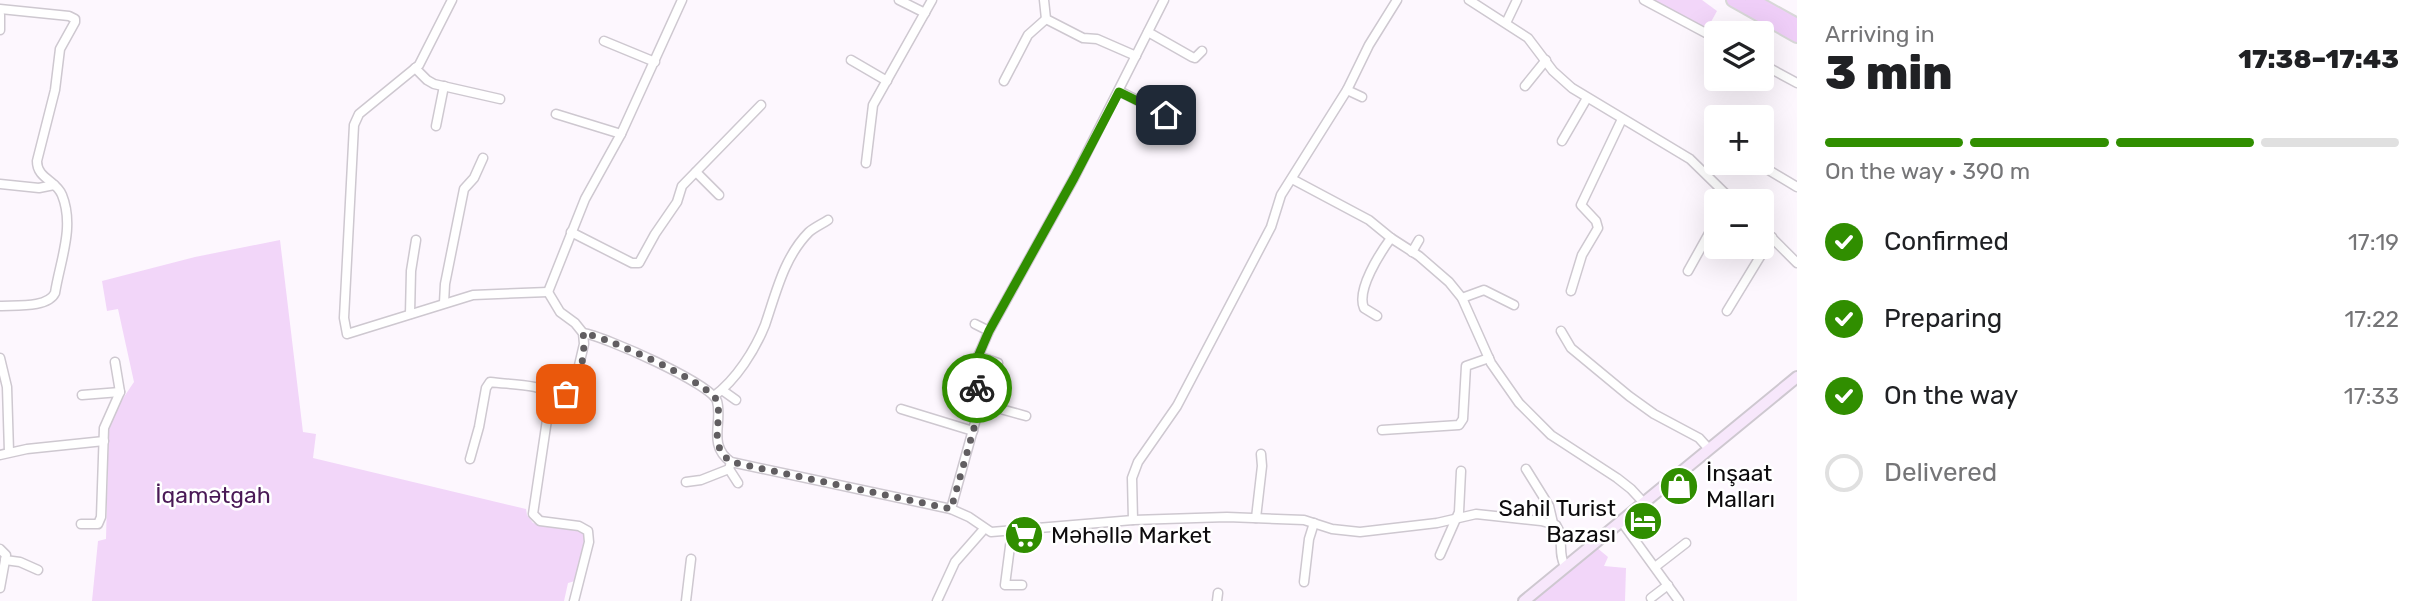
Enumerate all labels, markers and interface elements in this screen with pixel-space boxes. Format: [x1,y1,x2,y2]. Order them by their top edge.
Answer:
text: Arriving in [1825,20,1935,48]
map controls [1704,21,1774,259]
button: layers [1704,21,1774,91]
text: 17:38–17:43 [2238,44,2399,75]
text: 3 min [1825,46,1953,101]
pin [1136,85,1196,145]
icon: home [1147,96,1185,134]
button: + [1704,105,1774,175]
text: On the way · 390 m [1825,157,2030,185]
button: − [1704,189,1774,259]
icon: check [1825,223,1863,261]
text: Confirmed [1884,226,2009,257]
text: 17:19 [2348,228,2399,256]
icon: check [1825,300,1863,338]
text: Preparing [1884,303,2002,334]
text: 17:22 [2344,305,2399,333]
courier [942,353,1012,423]
pin [536,364,596,424]
icon: bike [958,369,996,407]
icon: bag [547,375,585,413]
icon: check [1825,377,1863,415]
text: On the way [1884,380,2018,411]
text: 17:33 [2344,382,2399,410]
text: Delivered [1884,457,1997,488]
place label: İnşaat Malları [1706,459,1775,513]
shop icon: İnşaat Malları [1658,465,1700,507]
park label: İqamətgah [155,481,271,509]
place label: Sahil Turist Bazası [1498,494,1616,548]
hotel icon: Sahil Turist Bazası [1622,500,1664,542]
supermarket icon: Məhəllə Market [1003,514,1045,556]
place label: Məhəllə Market [1051,521,1211,549]

